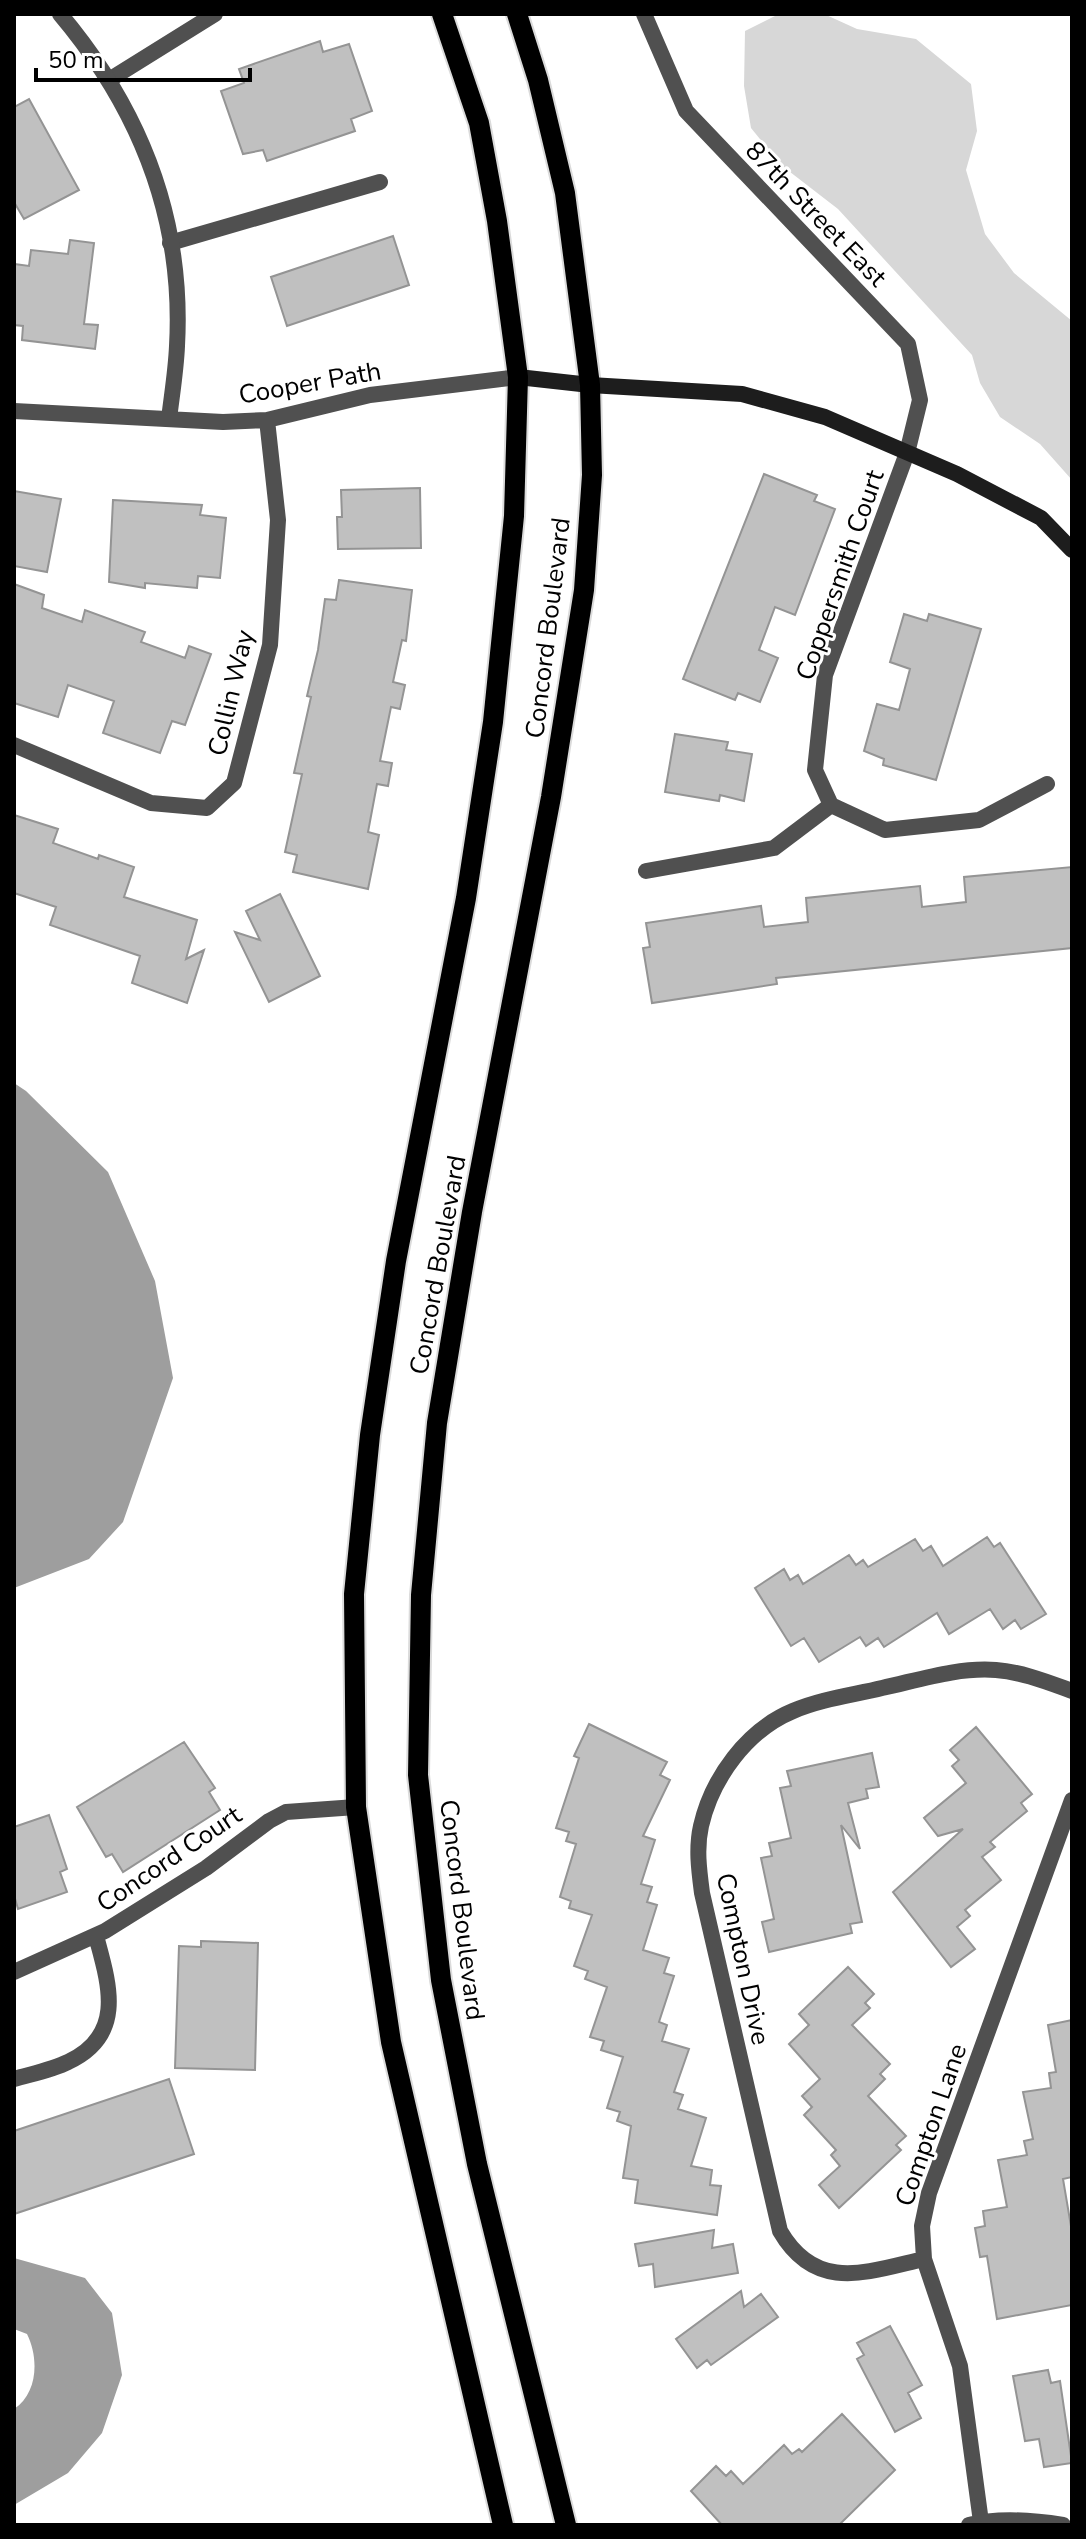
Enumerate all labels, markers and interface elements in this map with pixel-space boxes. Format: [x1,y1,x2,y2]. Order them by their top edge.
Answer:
scale bar [36,32,250,82]
text: 50 m [48,44,104,76]
street label: 87th Street East [738,134,895,295]
street label: Cooper Path [236,353,384,413]
street label: Coppersmith Court [788,464,893,685]
street label: Concord Boulevard [517,516,579,740]
street label: Collin Way [200,626,263,759]
street label: Concord Boulevard [401,1153,475,1377]
street label: Concord Court [90,1797,249,1920]
street label: Concord Boulevard [431,1798,493,2022]
street label: Compton Drive [708,1870,778,2048]
street label: Compton Lane [887,2039,975,2211]

